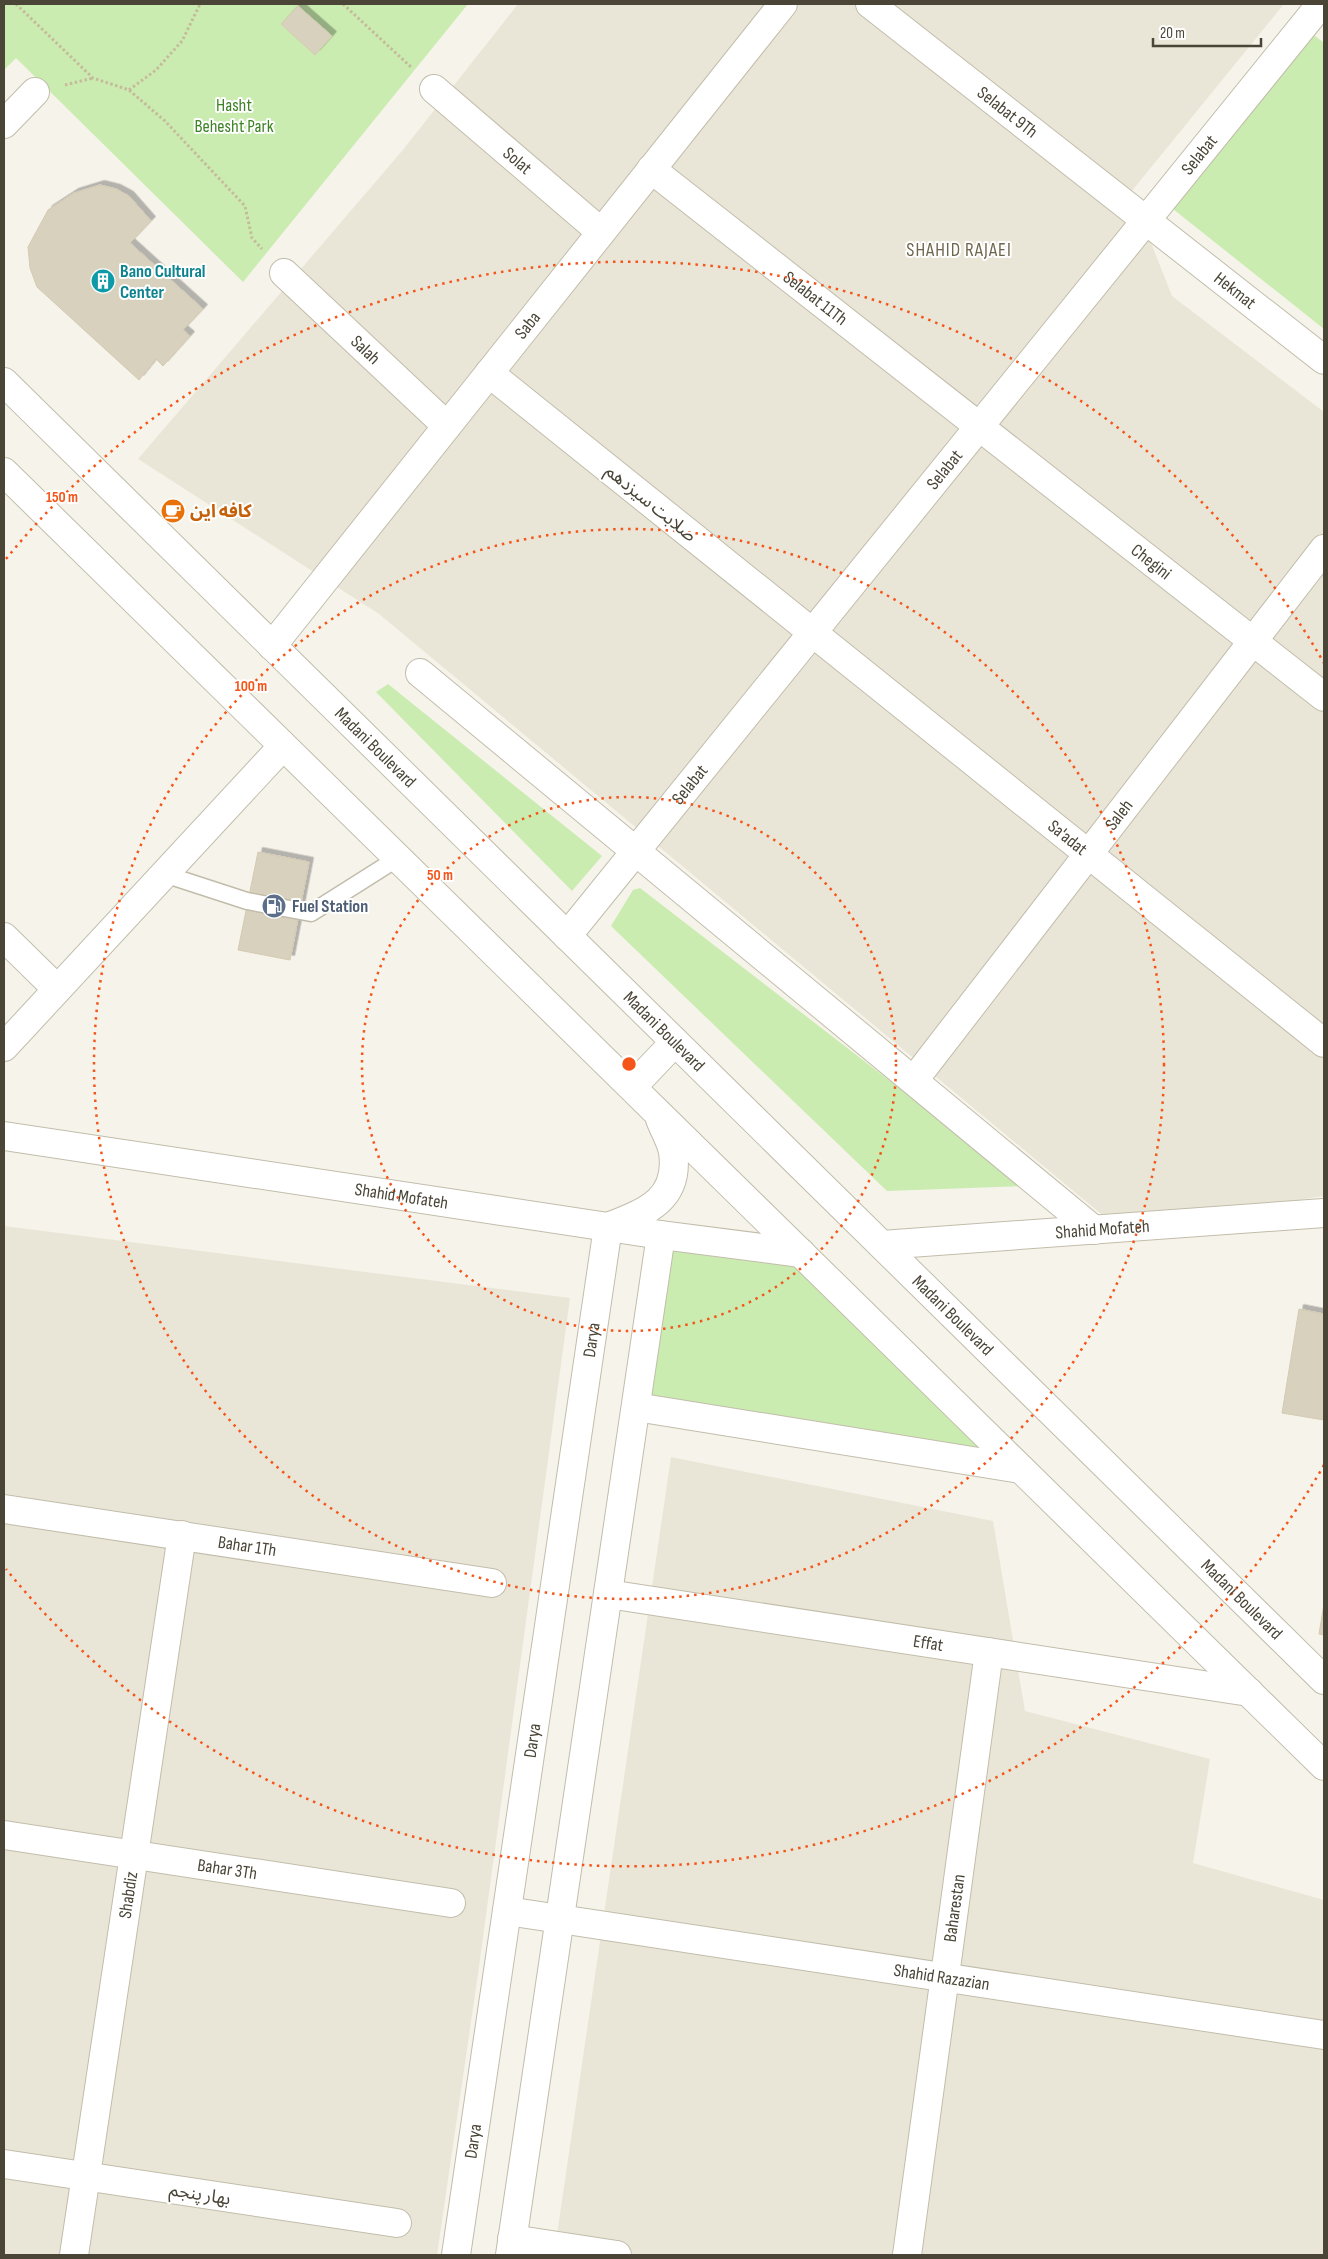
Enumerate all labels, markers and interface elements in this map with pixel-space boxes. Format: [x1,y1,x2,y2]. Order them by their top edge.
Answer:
scale bar [1153,15,1260,47]
text: 20 m [1160,24,1185,43]
street label: Selabat 9Th [973,82,1042,143]
park label: Hasht Behesht Park [194,95,274,137]
street label: Selabat [1177,130,1222,179]
street label: Solat [499,143,536,179]
district label: SHAHID RAJAEI [906,239,1012,262]
place label: Bano Cultural Center [120,261,206,303]
street label: Selabat 11Th [779,267,851,330]
building icon: Bano Cultural Center [90,268,116,294]
street label: Hekmat [1210,268,1260,314]
street label: Saba [510,308,545,343]
street label: Salah [346,331,384,369]
street label: Selabat [922,445,967,494]
street label: صلابت سیزدهم [600,460,700,548]
text: 150 m [46,488,78,507]
cafe icon: کافه این [160,498,186,524]
place label: کافه این [190,501,252,522]
street label: Chegini [1127,540,1175,584]
text: 100 m [235,677,267,696]
street label: Madani Boulevard [330,703,420,792]
street label: Selabat [668,760,713,809]
street label: Saleh [1101,796,1138,835]
street label: Sa'adat [1044,816,1092,860]
text: 50 m [427,866,453,885]
fuel station icon: Fuel Station [261,893,287,919]
place label: Fuel Station [292,896,368,917]
street label: Madani Boulevard [619,987,709,1076]
centre of rings [620,1055,638,1073]
street label: Shahid Mofateh [353,1179,450,1214]
street label: Shahid Mofateh [1055,1216,1150,1243]
street label: Madani Boulevard [908,1271,998,1360]
street label: Darya [579,1321,605,1359]
street label: Bahar 1Th [216,1532,278,1561]
street label: Madani Boulevard [1196,1555,1286,1644]
street label: Effat [912,1631,945,1656]
street label: Darya [520,1722,545,1759]
street label: Bahar 3Th [196,1855,259,1884]
street label: Shabdiz [115,1870,142,1920]
street label: Baharestan [940,1873,970,1944]
street label: Shahid Razazian [892,1960,991,1995]
street label: Darya [460,2123,486,2160]
street label: بهار پنجم [167,2179,232,2212]

